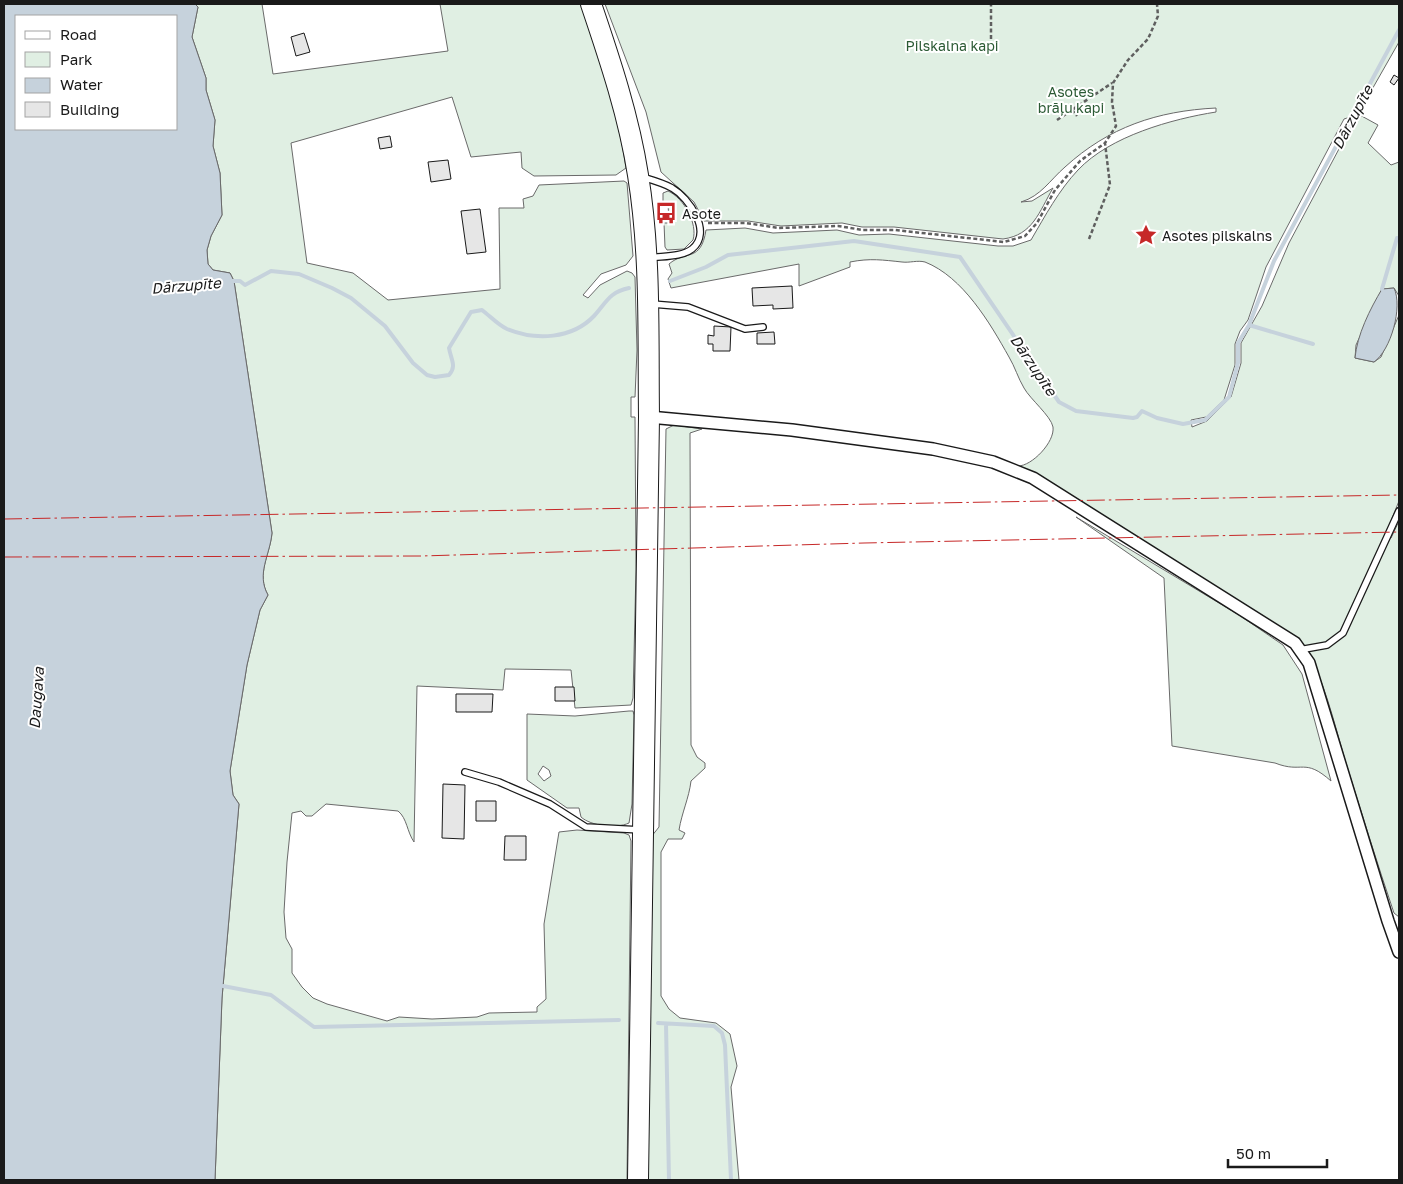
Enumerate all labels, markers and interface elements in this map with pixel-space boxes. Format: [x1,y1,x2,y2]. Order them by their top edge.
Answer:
legend [15,15,178,130]
text: Road [60,25,97,43]
park label: Pilskalna kapi [905,37,999,54]
text: Park [60,50,93,68]
text: Water [60,75,103,93]
water label: Dārzupīte [1328,81,1377,152]
park label: Asotes brāļu kapi [1038,83,1104,116]
text: Building [60,100,120,118]
bus stop icon: Asote [653,200,679,226]
place label: Asote [682,205,721,222]
place icon: Asotes pilskalns [1133,222,1159,248]
place label: Asotes pilskalns [1162,227,1272,244]
water label: Dārzupīte [151,273,223,297]
water label: Dārzupīte [1007,331,1062,400]
water label: Daugava [25,666,48,730]
scale bar [1228,1136,1327,1168]
text: 50 m [1236,1144,1271,1162]

